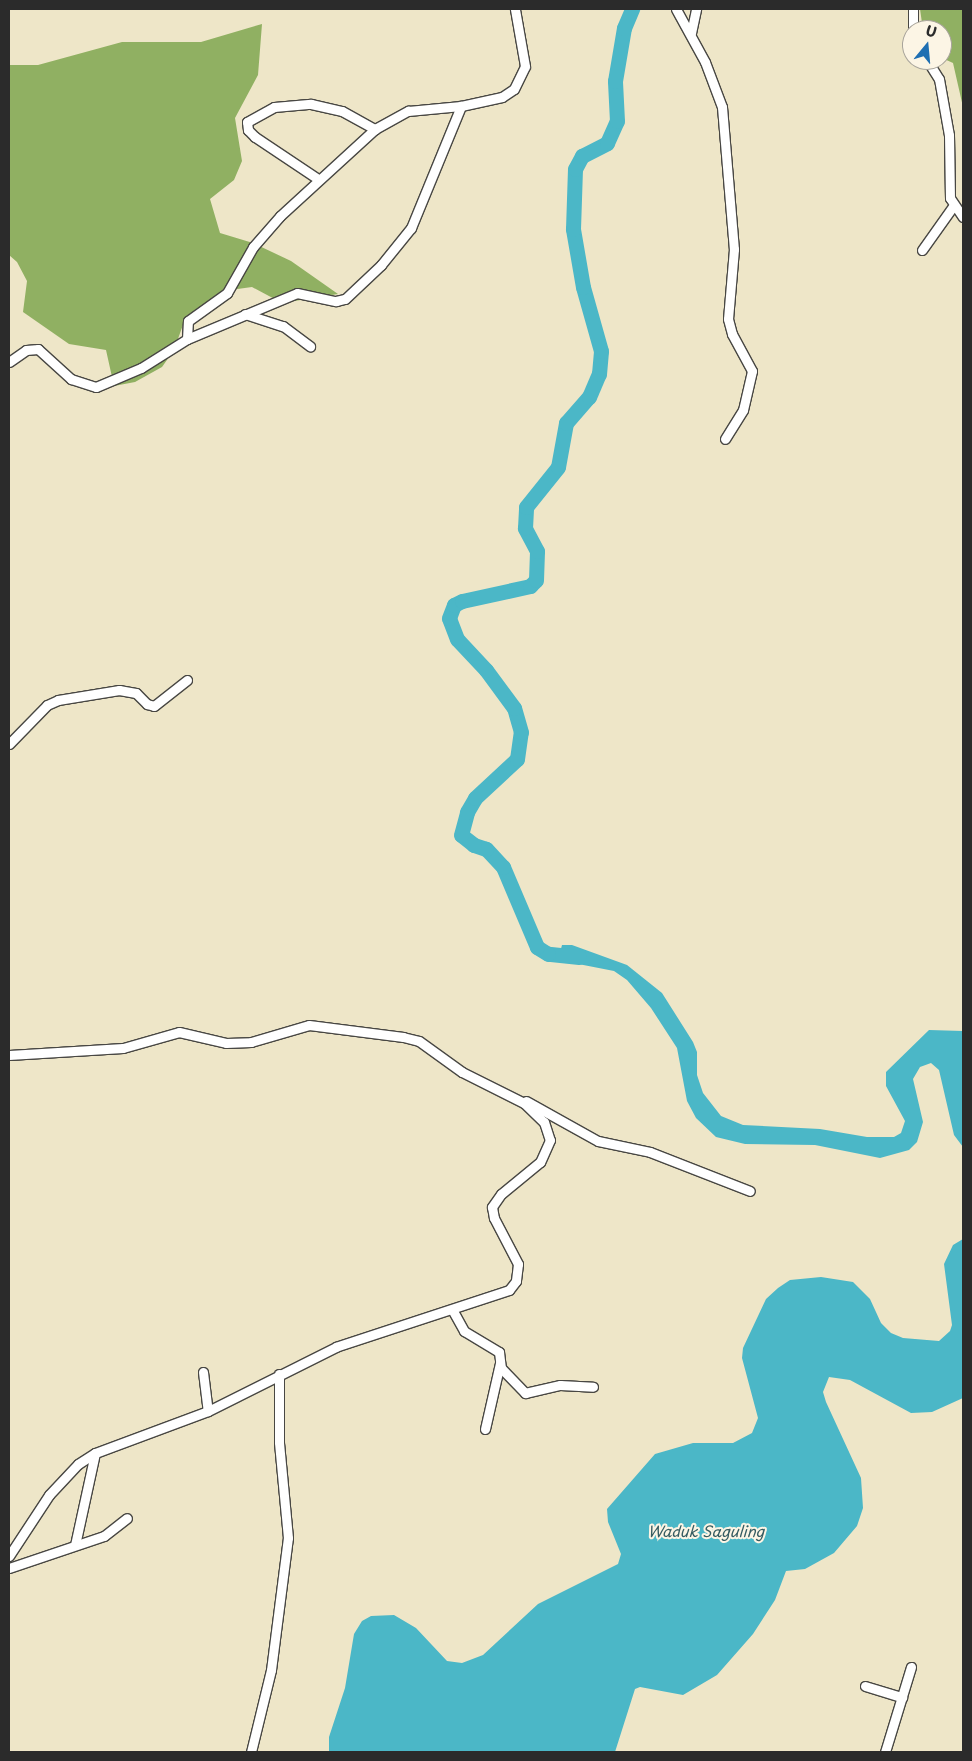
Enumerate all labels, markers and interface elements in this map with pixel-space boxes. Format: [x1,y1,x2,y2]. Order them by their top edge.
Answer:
north arrow [902,20,952,70]
text: U [923,20,939,43]
water label: Waduk Saguling [648,1522,764,1540]

